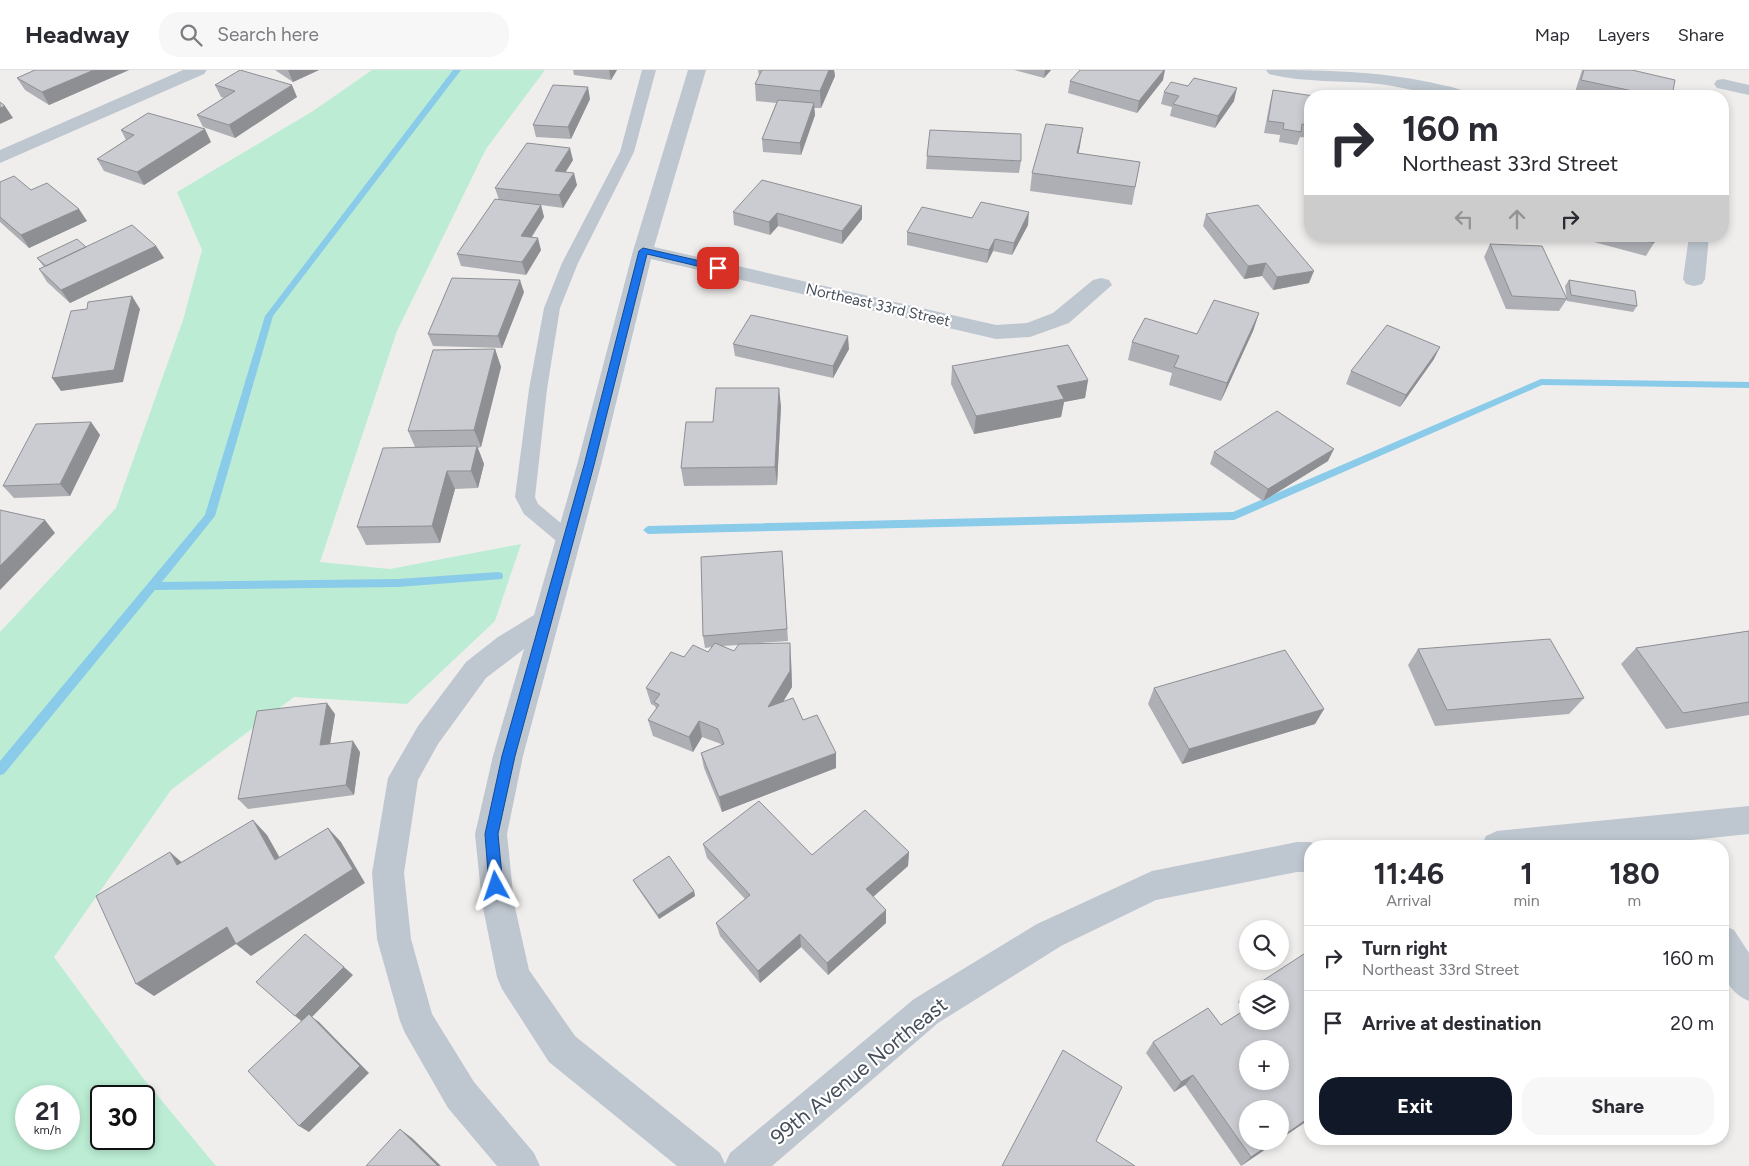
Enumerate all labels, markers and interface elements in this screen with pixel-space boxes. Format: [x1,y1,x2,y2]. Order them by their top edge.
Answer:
search box [159,12,509,57]
text: Headway [25,20,129,49]
icon: search [177,21,205,49]
text: Search here [217,23,319,46]
text: Map [1535,24,1570,46]
text: Layers [1598,24,1650,46]
text: Share [1678,24,1724,46]
text: 160 m [1402,108,1499,150]
icon: right [1319,110,1384,175]
text: Northeast 33rd Street [1402,150,1618,177]
icon: left [1450,205,1478,233]
icon: ahead [1503,205,1531,233]
icon: right [1556,205,1584,233]
pin [697,247,739,289]
icon: arrive [704,254,732,282]
street label: Northeast 33rd Street [804,280,952,330]
text: 11:46 [1373,855,1444,892]
text: 1 [1520,855,1533,892]
text: 180 [1609,855,1660,892]
position arrow [469,859,521,911]
text: Arrival [1386,891,1431,910]
text: min [1514,891,1540,910]
text: m [1628,891,1641,910]
map controls [1239,920,1289,1150]
button: search [1239,920,1289,970]
text: Turn right [1362,937,1448,960]
icon: right [1319,944,1347,972]
text: 160 m [1662,947,1714,970]
text: Northeast 33rd Street [1362,960,1519,979]
button: layers [1239,980,1289,1030]
street label: 99th Avenue Northeast [765,992,952,1150]
icon: arrive [1319,1009,1347,1037]
text: Arrive at destination [1362,1012,1541,1035]
text: 20 m [1670,1012,1714,1035]
button: + [1239,1040,1289,1090]
button: Exit [1319,1077,1512,1135]
button: Share [1522,1077,1714,1135]
speed limit sign: 30 [90,1085,155,1150]
text: 21 [35,1096,60,1126]
button: − [1239,1100,1289,1150]
text: km/h [34,1123,61,1137]

